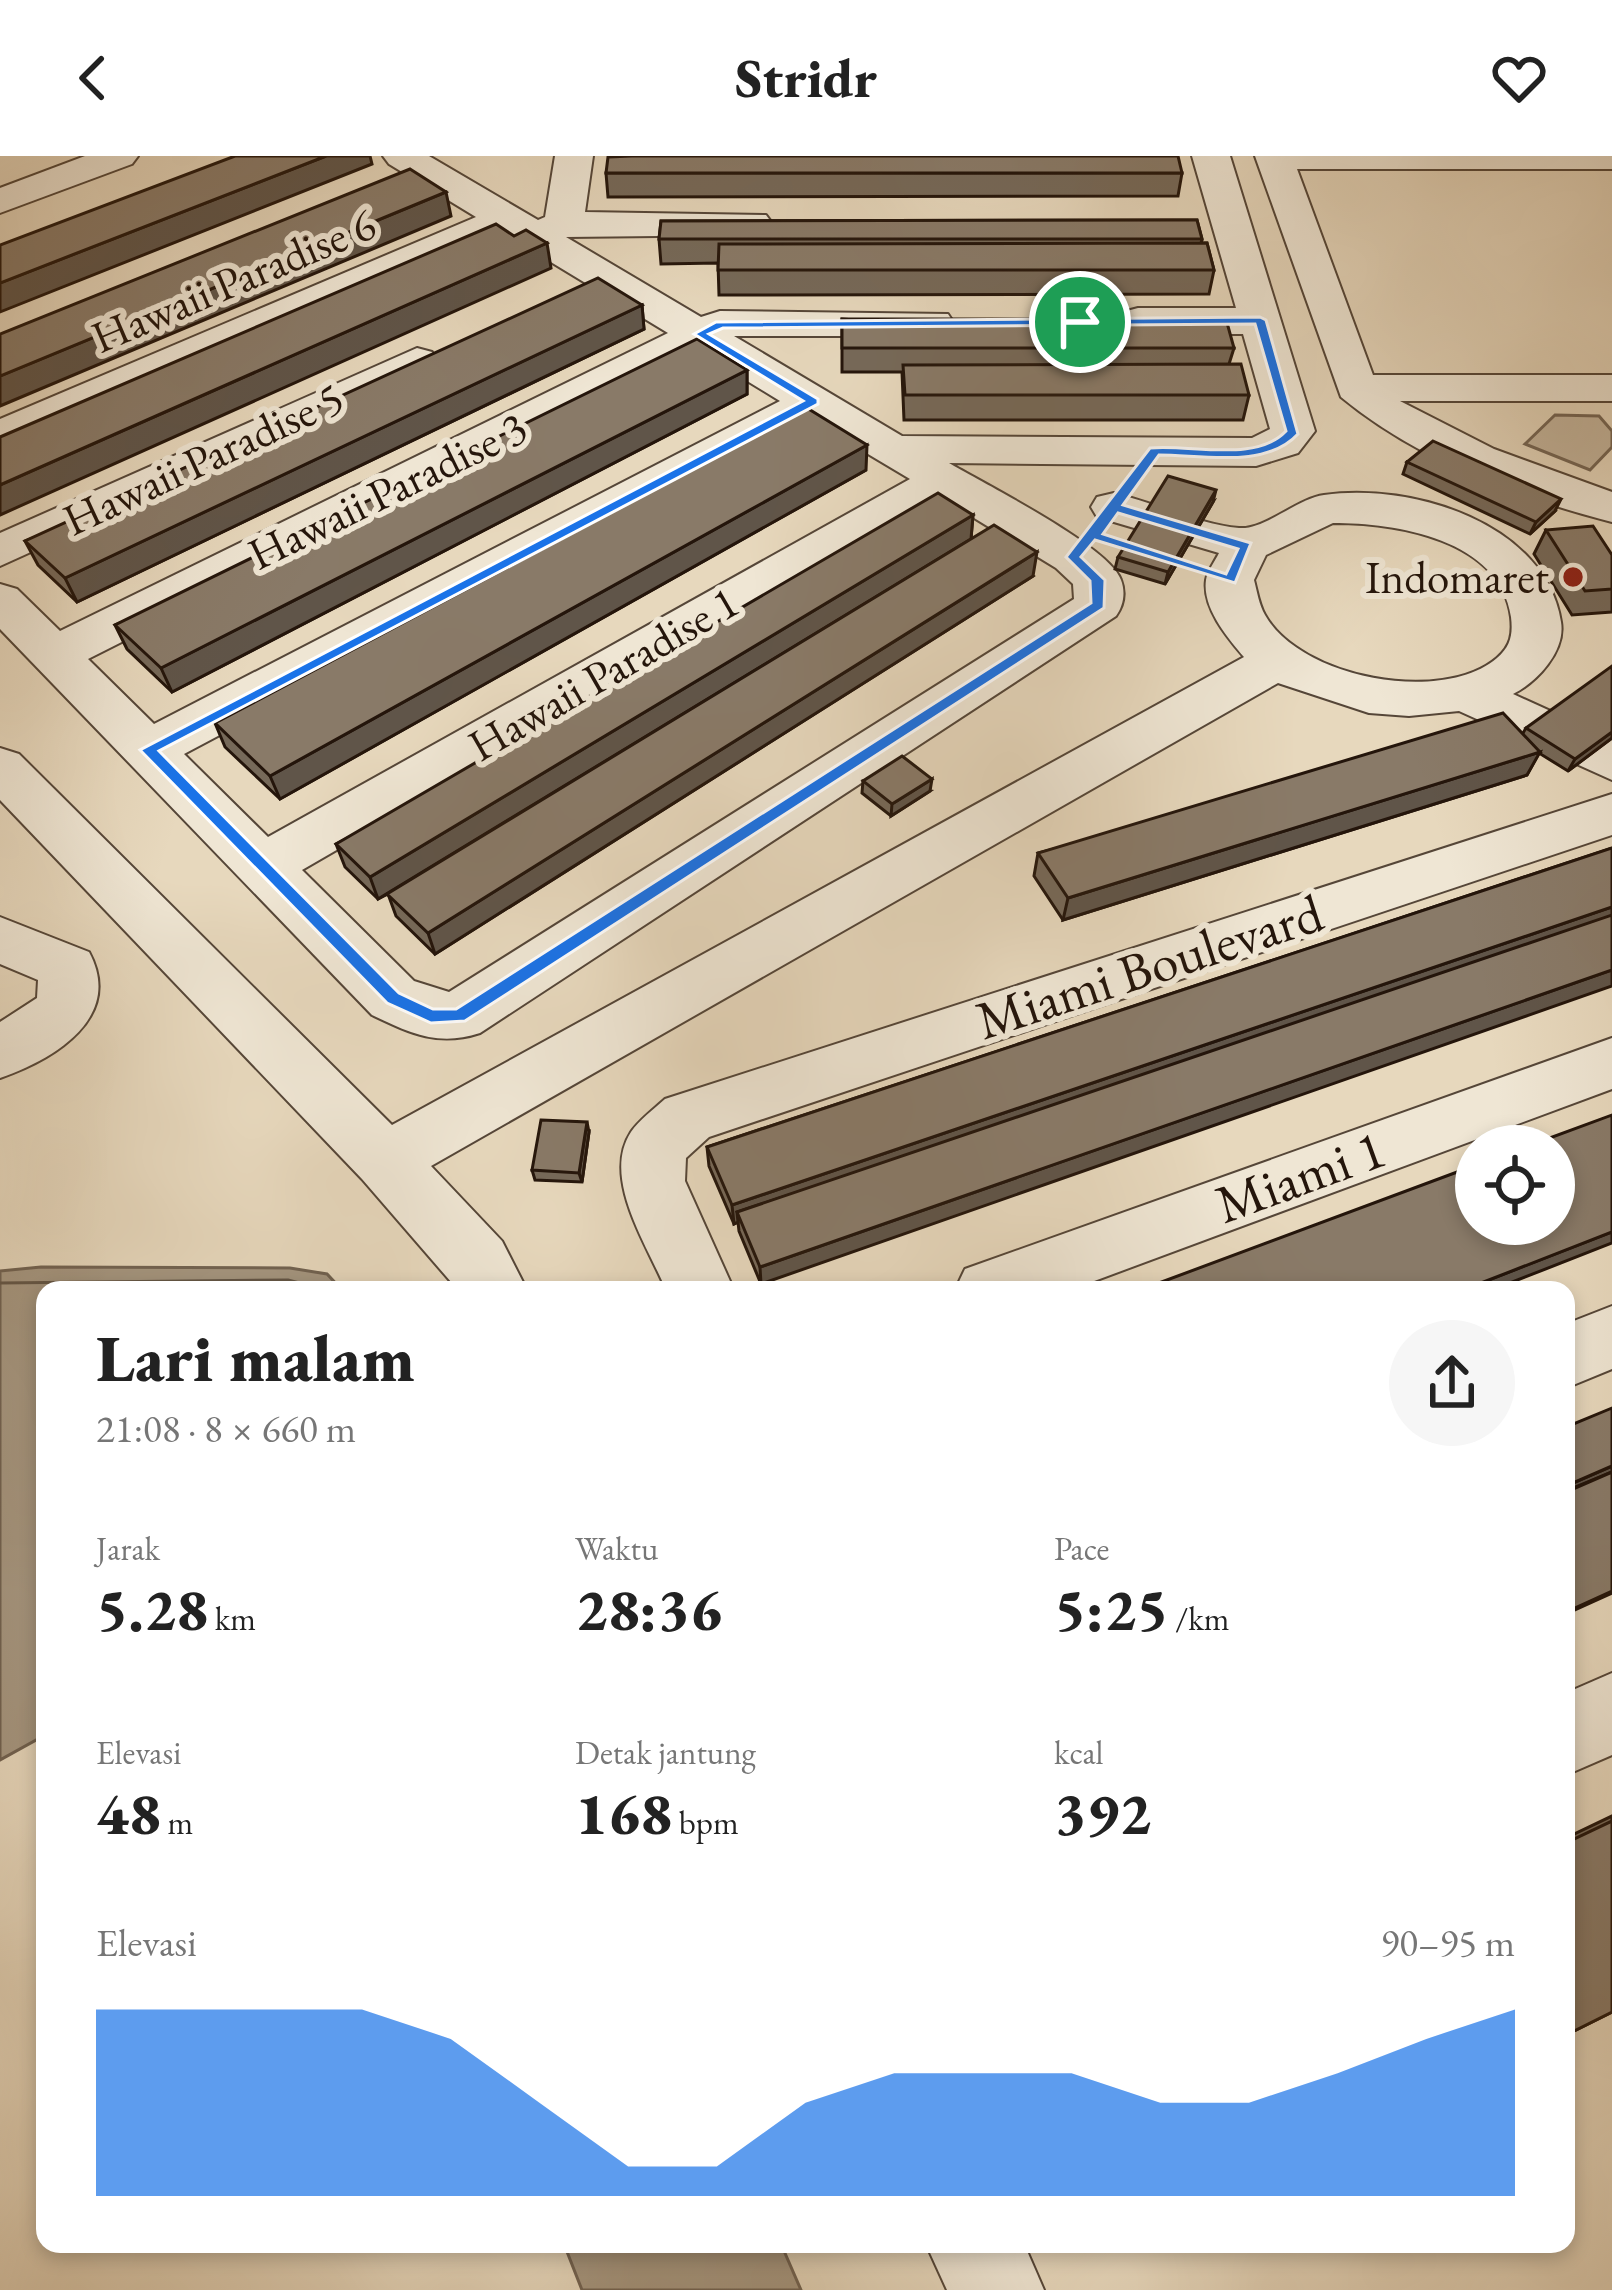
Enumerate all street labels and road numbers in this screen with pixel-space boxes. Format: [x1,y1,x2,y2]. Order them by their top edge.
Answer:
street label: Hawaii Paradise 6 [82,194,384,366]
street label: Hawaii Paradise 5 [54,368,352,548]
street label: Hawaii Paradise 3 [238,398,536,582]
street label: Hawaii Paradise 1 [457,572,749,774]
street label: Miami Boulevard [967,877,1332,1055]
street label: Miami 1 [1206,1113,1394,1239]

